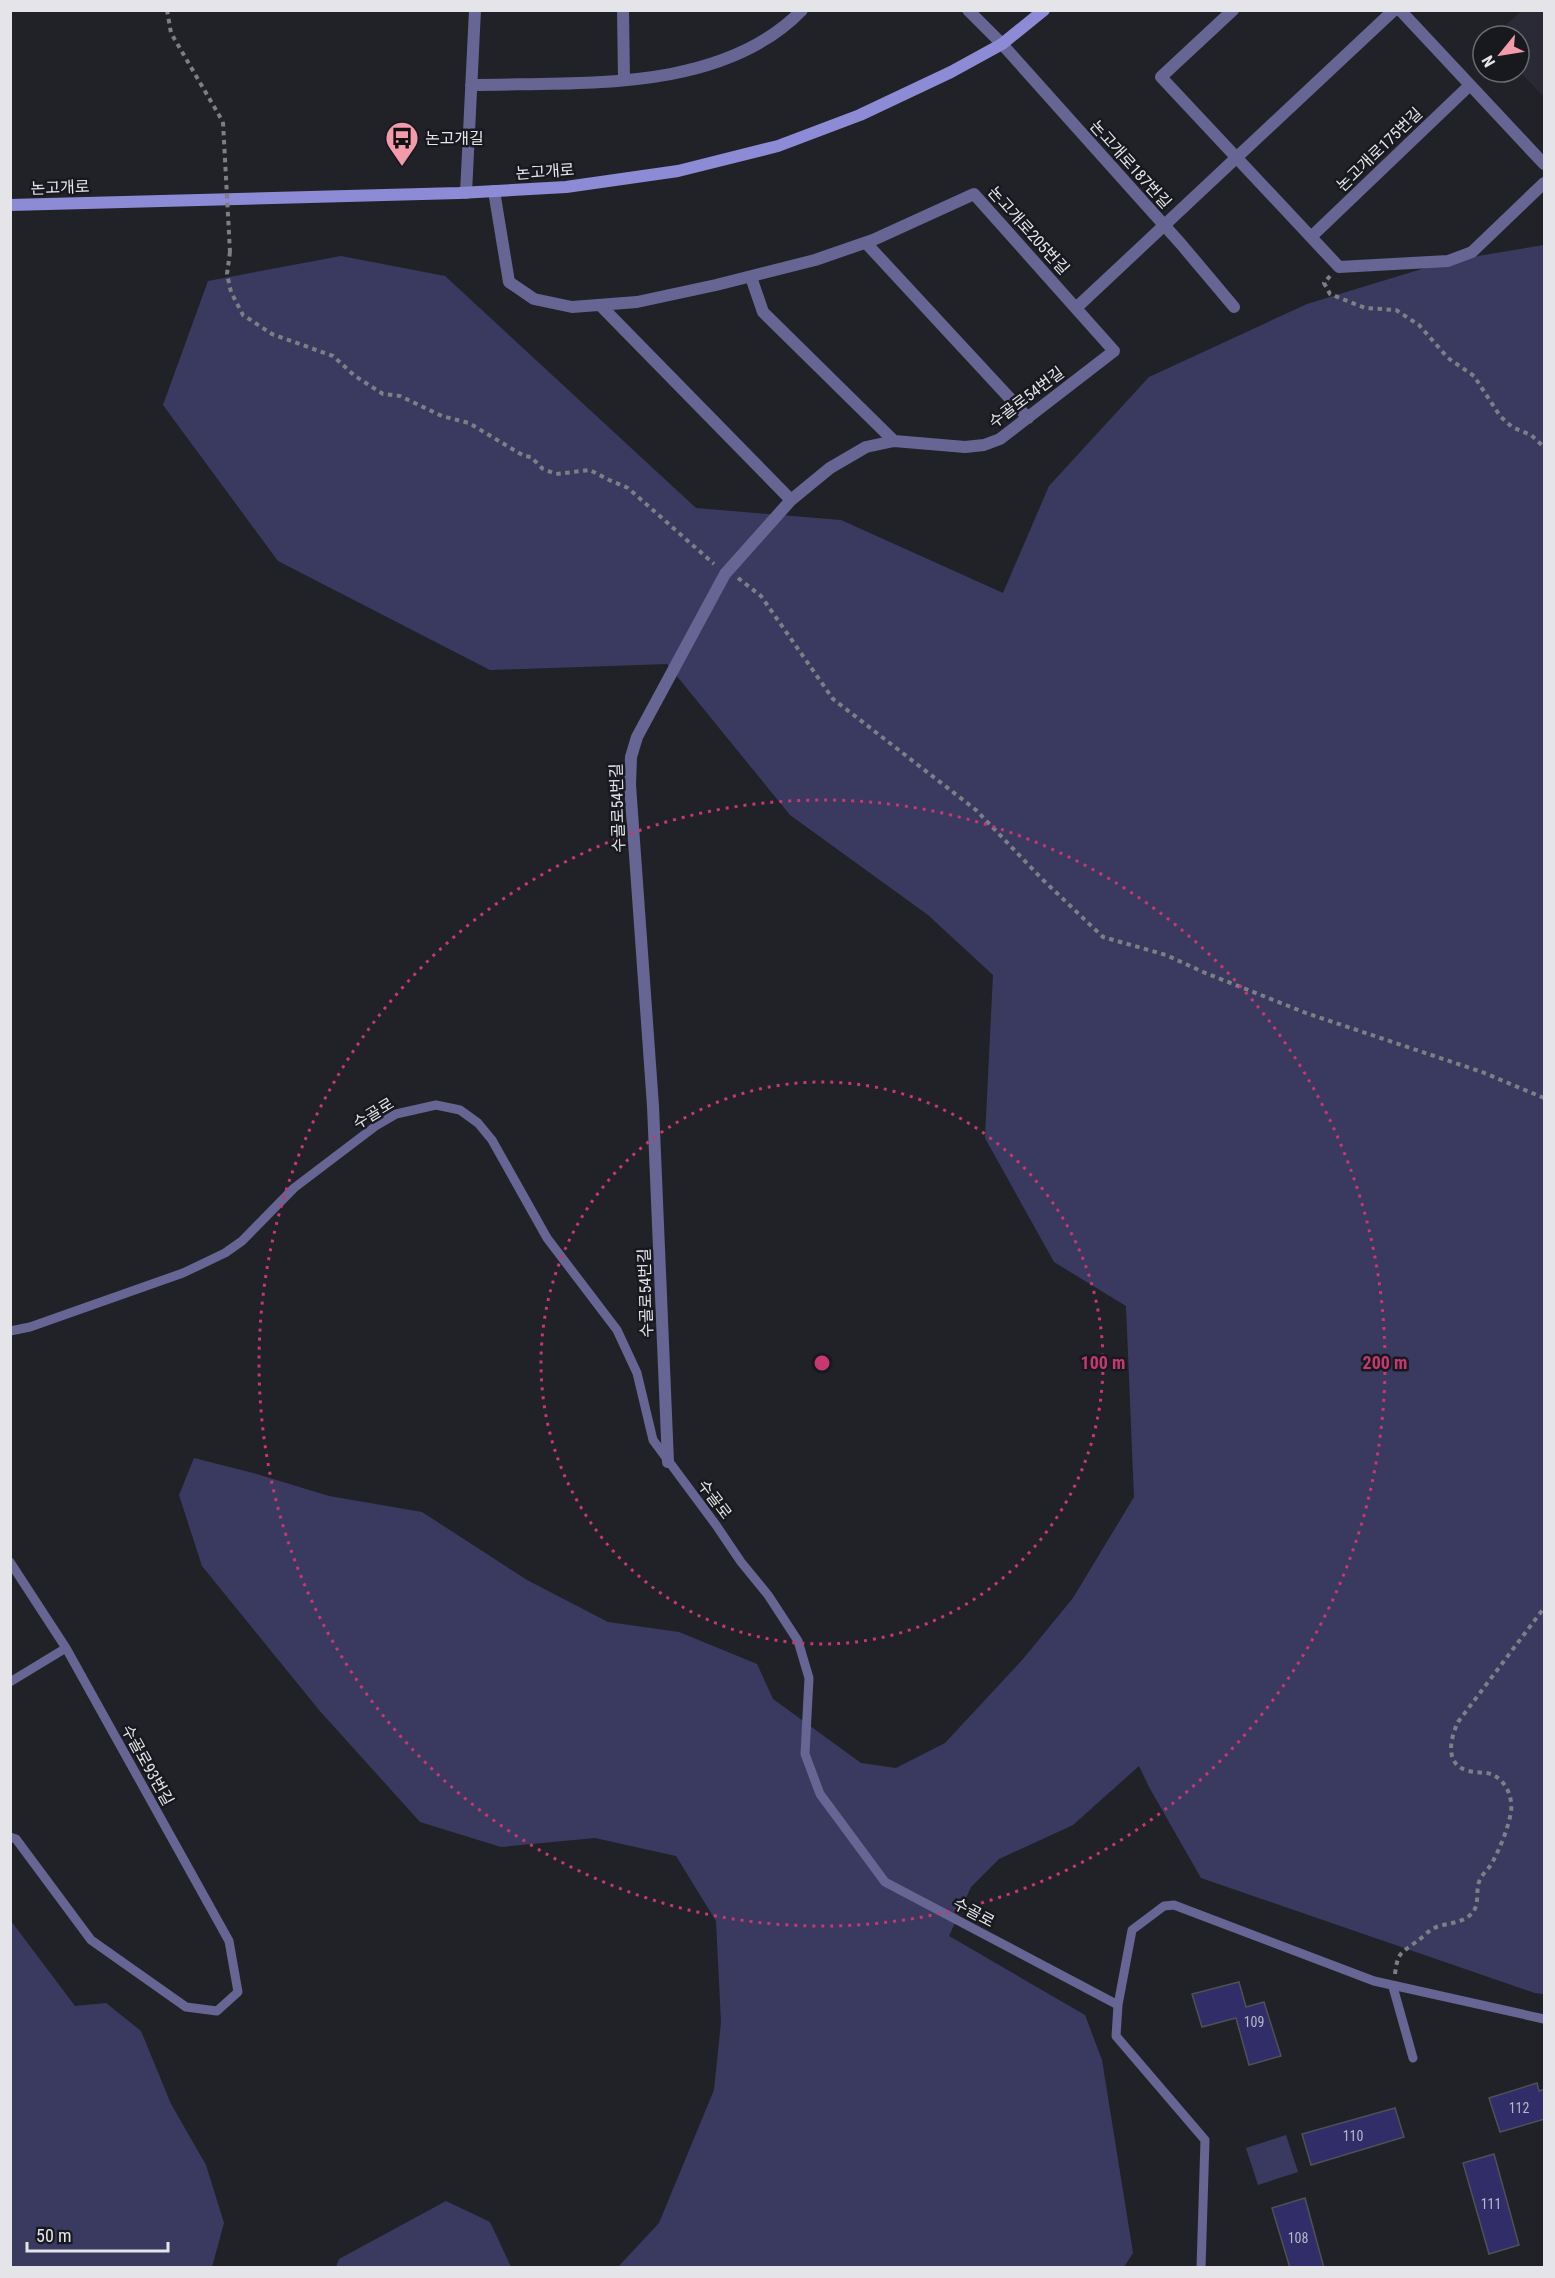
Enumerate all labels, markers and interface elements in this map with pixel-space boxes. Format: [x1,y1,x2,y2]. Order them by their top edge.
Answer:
north arrow [1471,24,1531,84]
text: N [1478,52,1499,70]
street label: 논고개로175번길 [1332,104,1426,195]
street label: 논고개로187번길 [1086,116,1175,212]
bus stop icon: 논고개길 [384,120,420,167]
place label: 논고개길 [425,129,484,148]
street label: 논고개로 [515,160,575,183]
street label: 논고개로 [30,177,90,198]
street label: 논고개로205번길 [984,182,1073,278]
street label: 수골로54번길 [985,363,1068,432]
street label: 수골로54번길 [606,763,629,853]
street label: 수골로 [349,1094,397,1133]
street label: 수골로54번길 [634,1248,657,1338]
text: 100 m [1081,1352,1125,1373]
text: 200 m [1363,1352,1407,1373]
centre of rings [812,1353,832,1373]
street label: 수골로 [694,1476,736,1523]
street label: 수골로93번길 [118,1722,178,1809]
street label: 수골로 [950,1894,998,1931]
house number: 109 [1244,2014,1264,2030]
house number: 112 [1509,2100,1529,2116]
house number: 110 [1343,2128,1363,2144]
house number: 111 [1481,2196,1501,2212]
scale bar [27,2215,168,2253]
text: 50 m [36,2225,71,2246]
house number: 108 [1288,2230,1308,2246]

